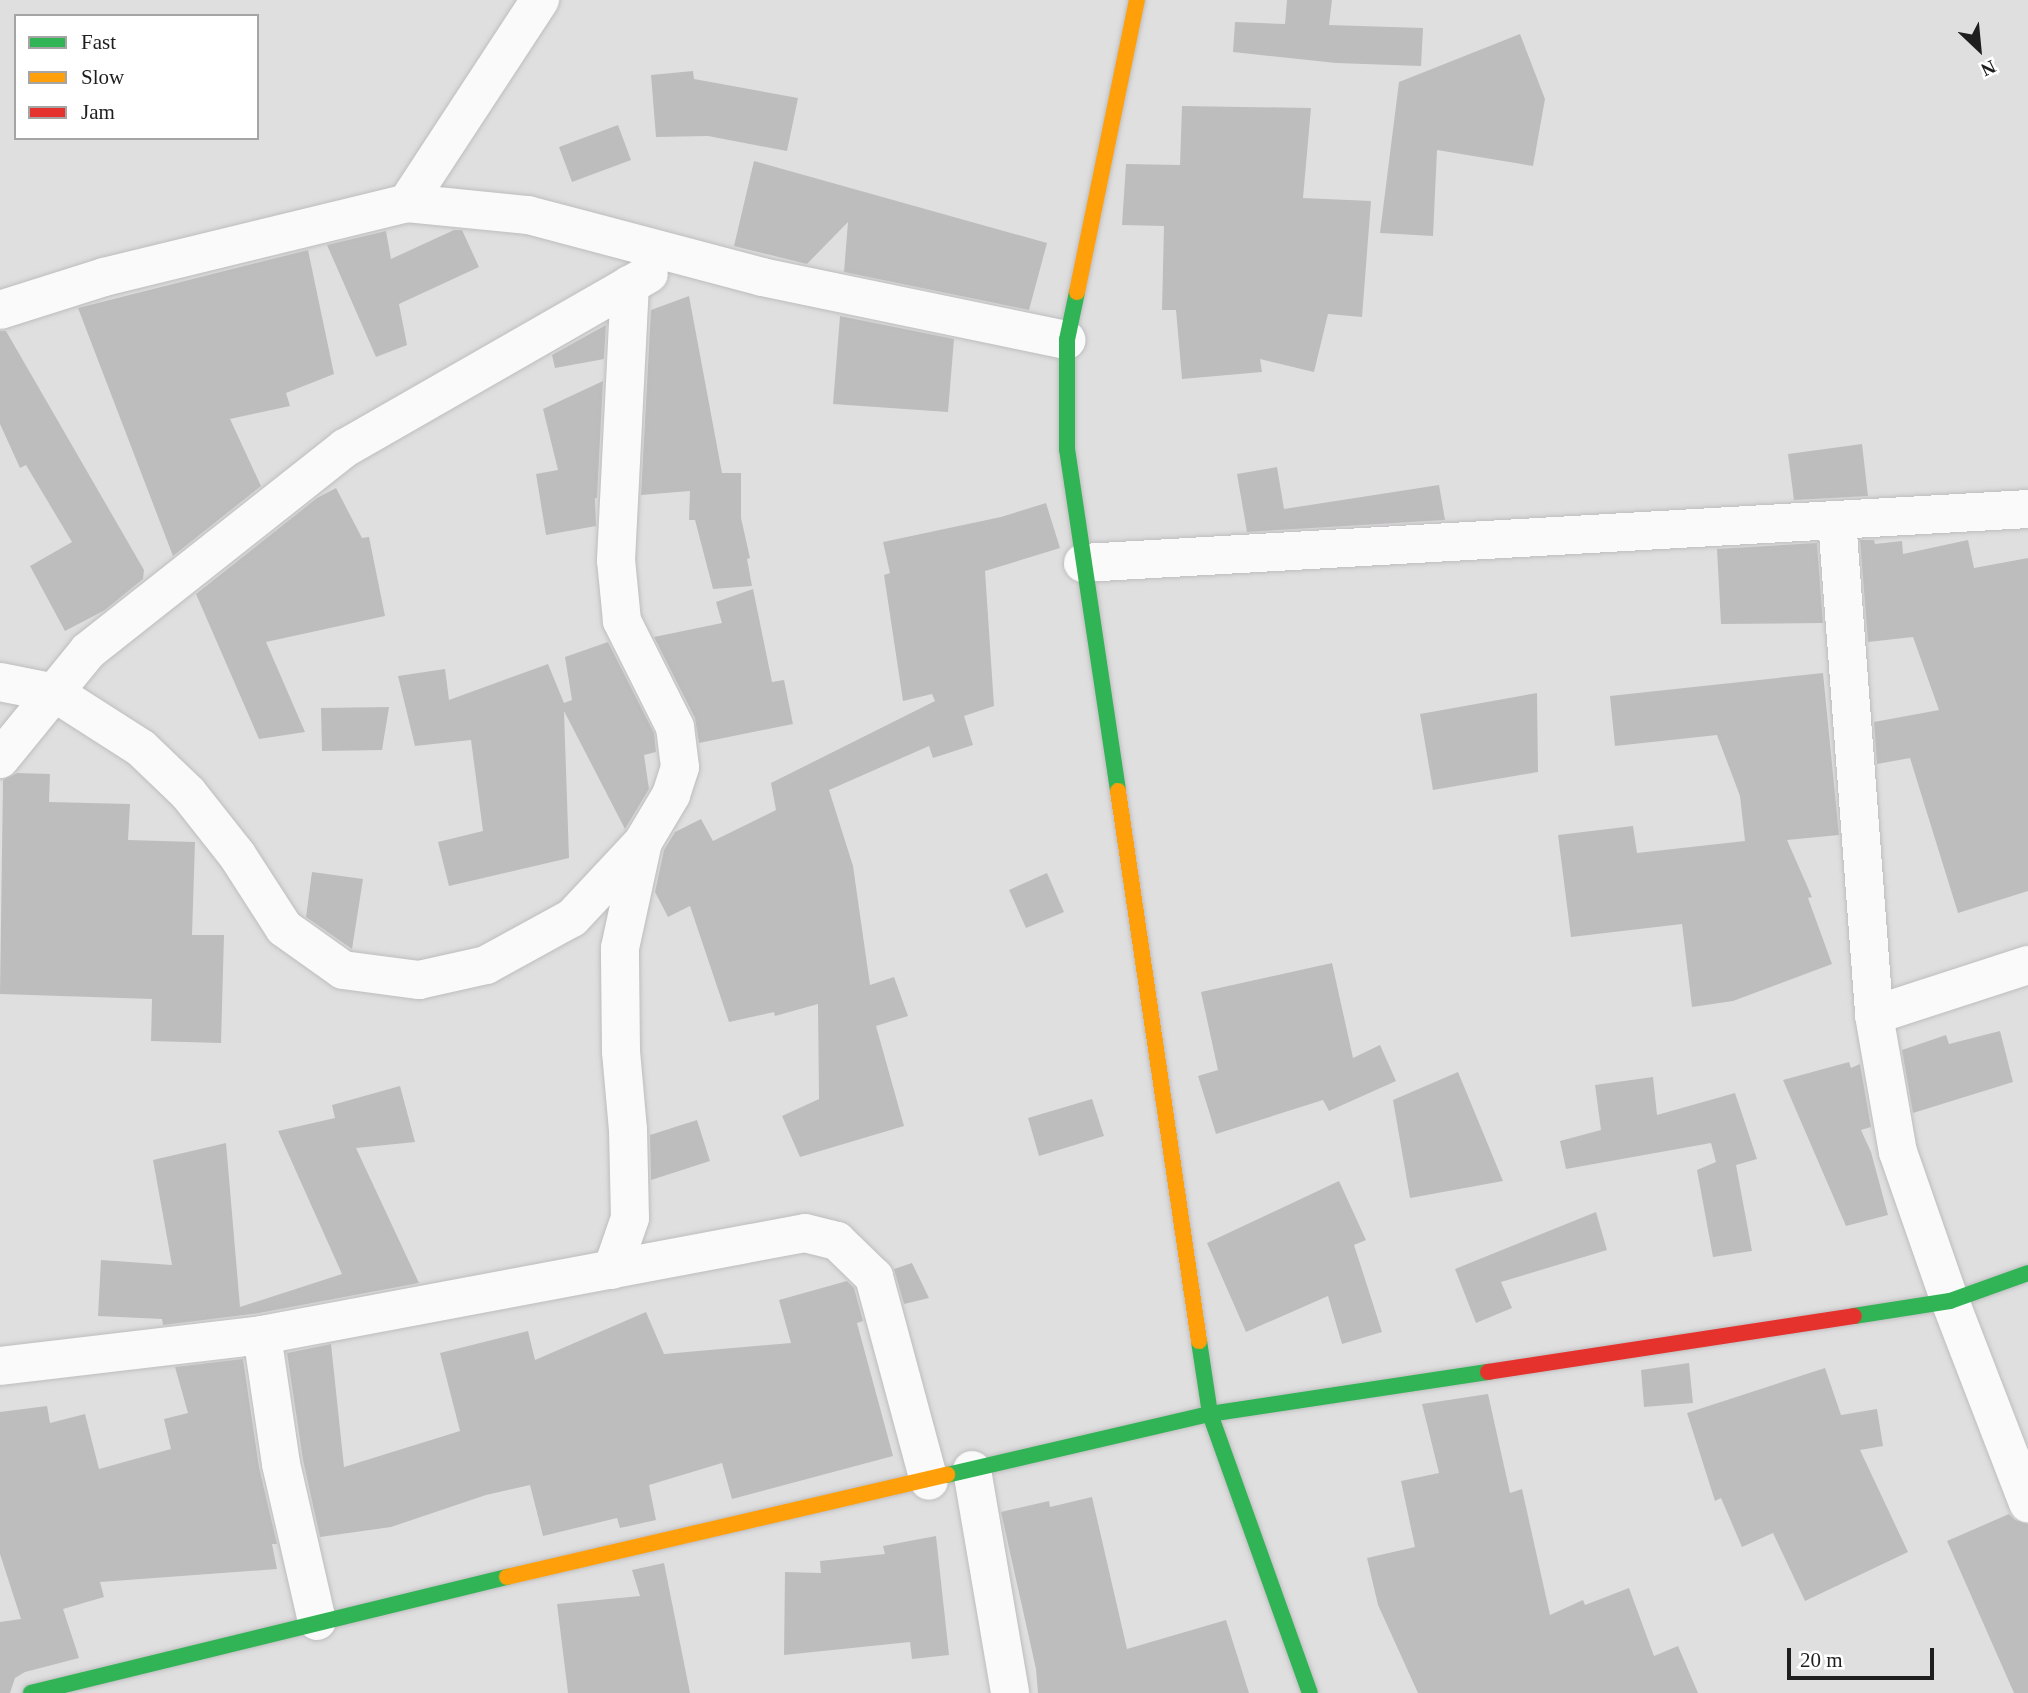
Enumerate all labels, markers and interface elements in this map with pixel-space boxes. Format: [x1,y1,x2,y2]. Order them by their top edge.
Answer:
legend [14,14,259,140]
north arrow [1944,14,2014,84]
text: Fast [81,30,116,54]
text: N [1978,56,1999,81]
text: Slow [81,65,124,89]
text: Jam [81,100,115,124]
scale bar [1790,1634,1937,1678]
text: 20 m [1800,1648,1843,1672]

